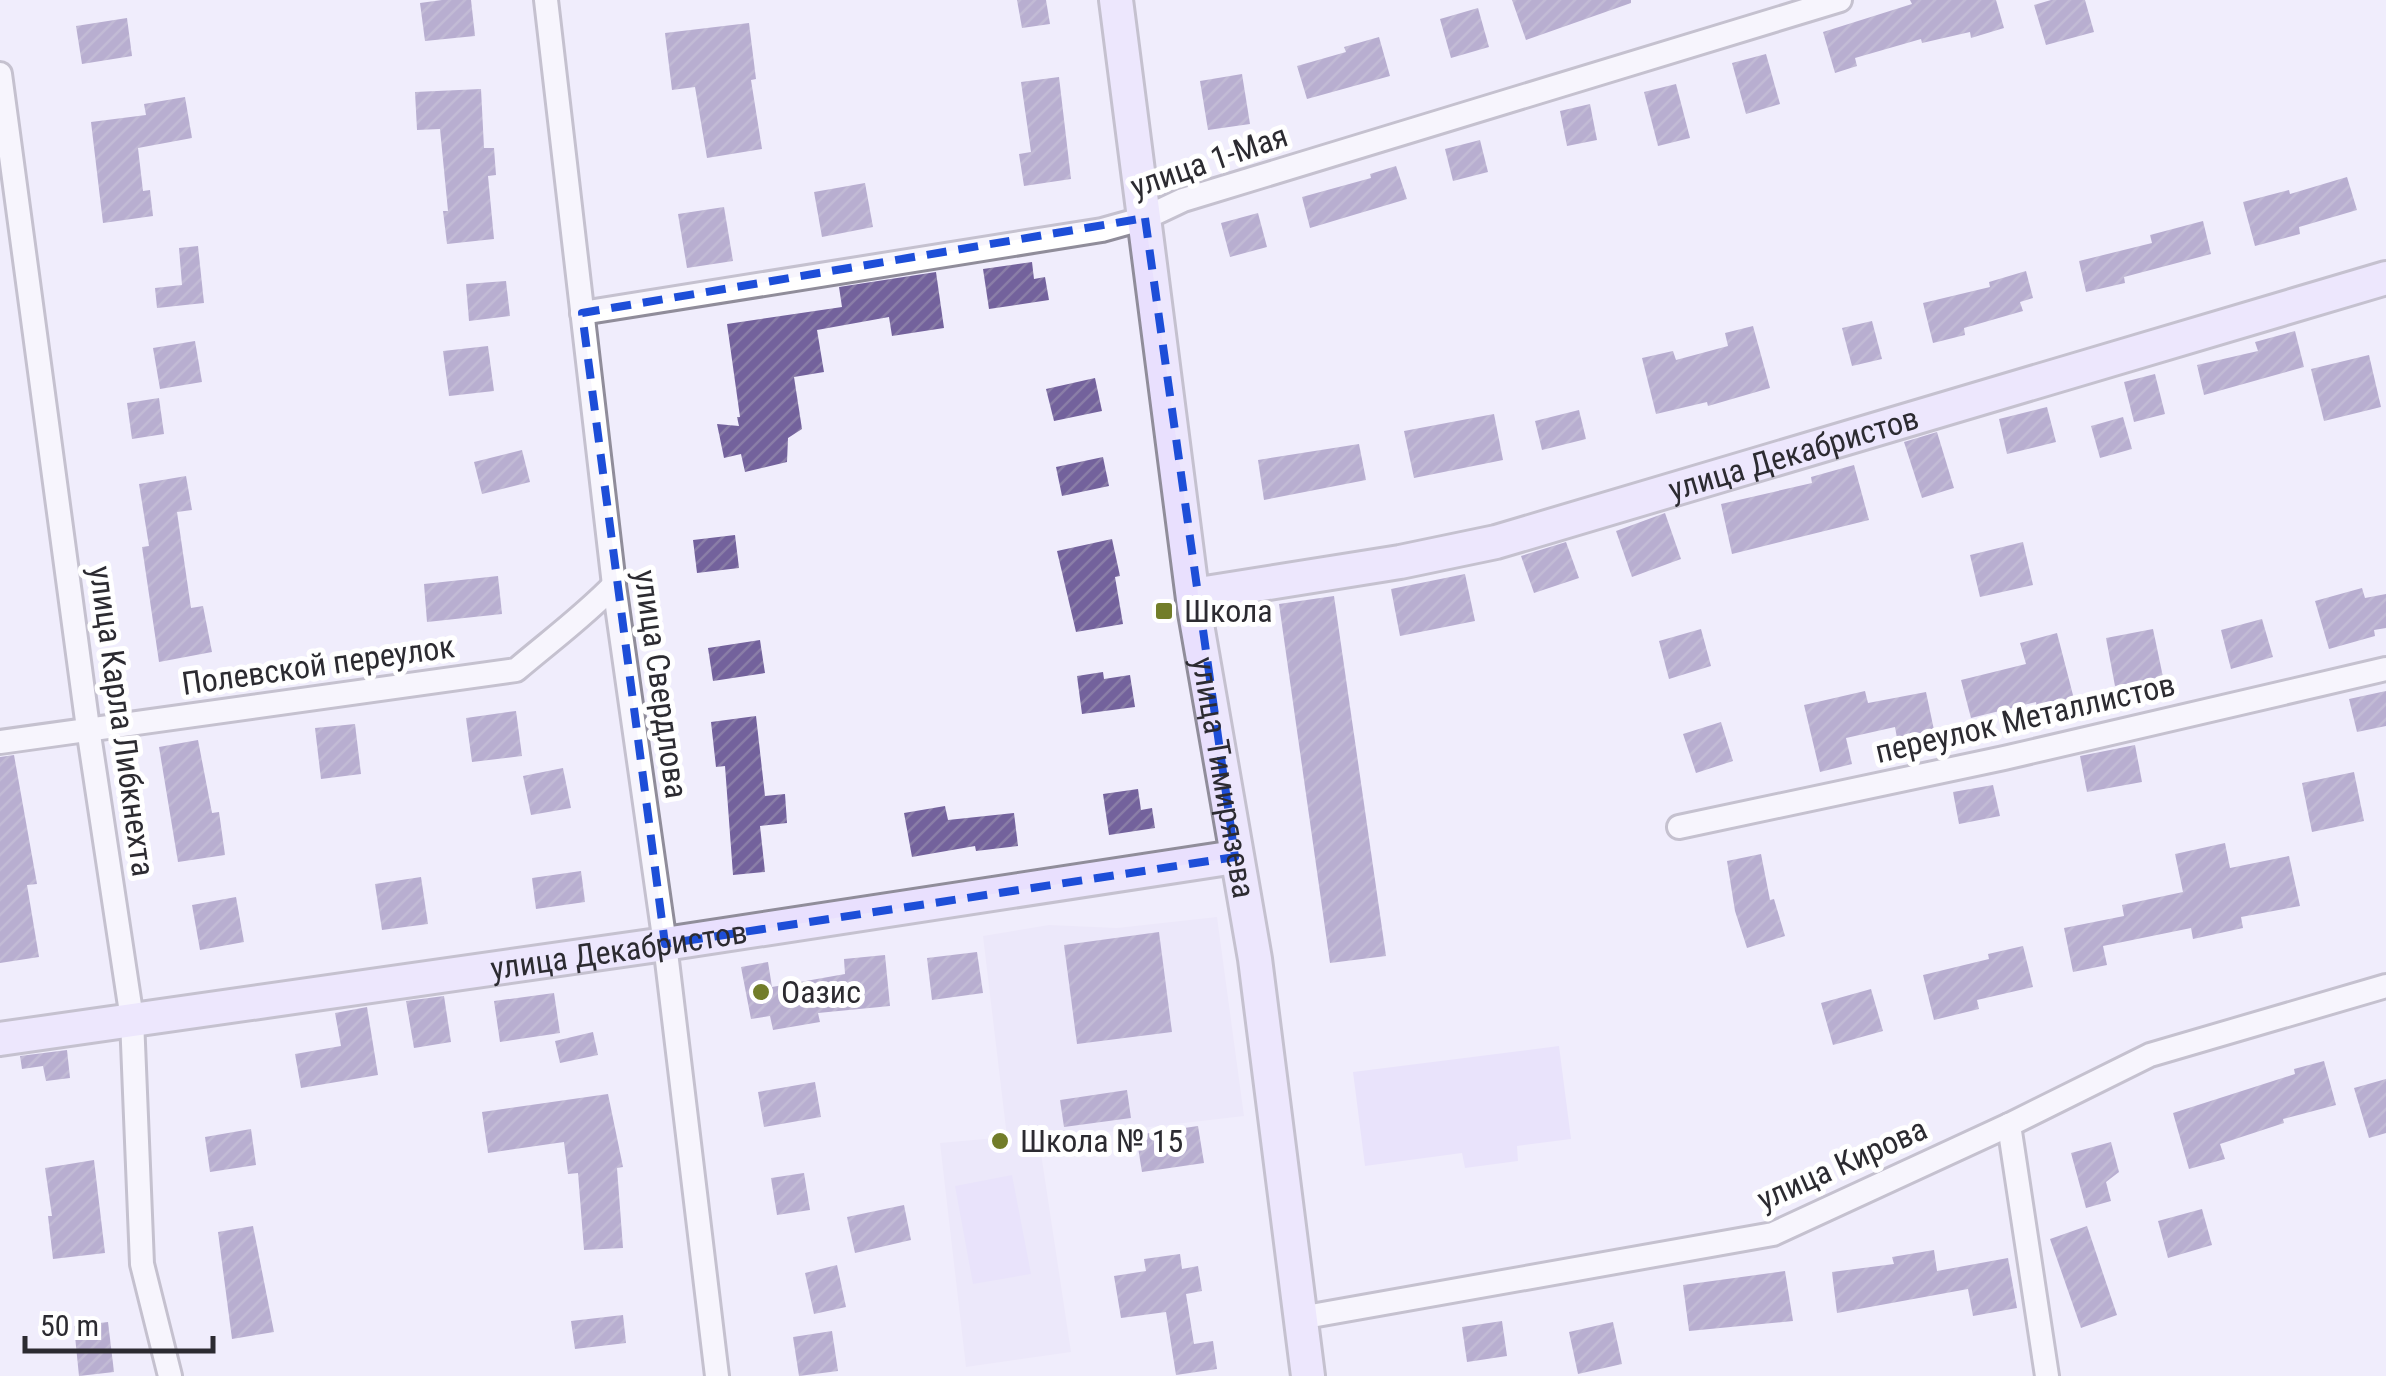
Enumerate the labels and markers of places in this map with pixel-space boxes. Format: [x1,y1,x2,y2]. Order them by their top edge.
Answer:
place label: Школа [1184,592,1273,630]
marker: Школа [1153,600,1175,622]
place label: Оазис [781,973,861,1011]
marker: Оазис [750,981,772,1003]
place label: Школа № 15 [1020,1122,1183,1160]
marker: Школа № 15 [989,1130,1011,1152]

